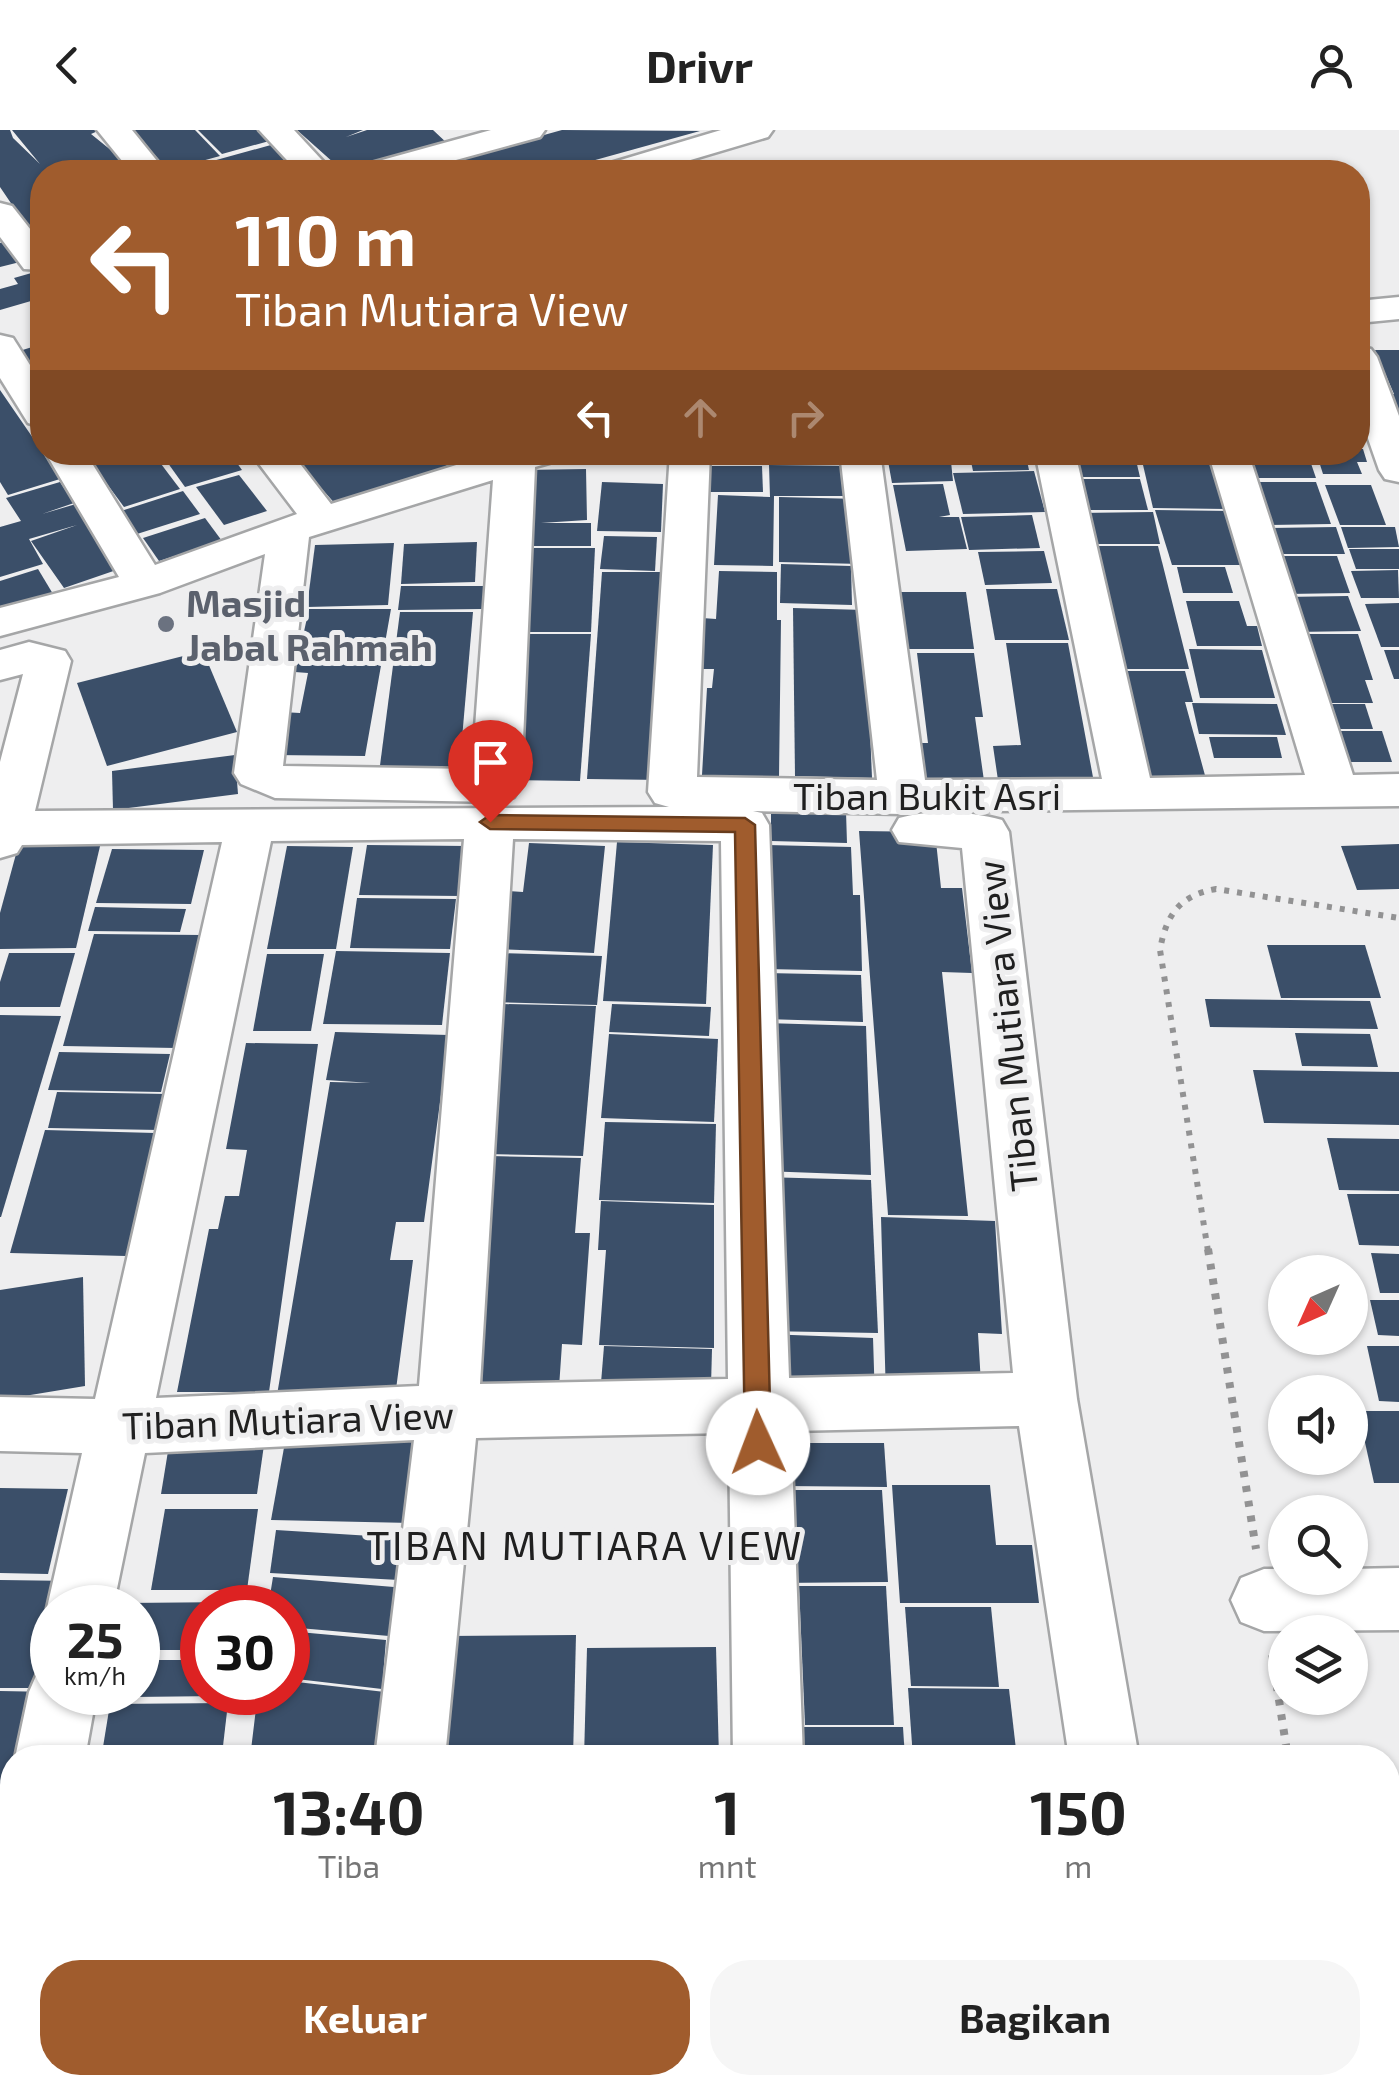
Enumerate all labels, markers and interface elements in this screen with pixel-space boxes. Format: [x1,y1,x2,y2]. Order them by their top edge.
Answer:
icon: back [40,38,95,93]
text: Drivr [646,38,753,92]
icon: person [1304,38,1359,93]
text: 110 m [235,196,416,280]
icon: left [70,200,200,330]
text: Tiban Mutiara View [235,281,628,335]
icon: left [568,390,623,445]
icon: ahead [673,390,728,445]
icon: right [778,390,833,445]
place label: Masjid Jabal Rahmah [186,579,433,669]
marker: Masjid Jabal Rahmah [155,613,177,635]
pin [448,720,533,823]
icon: arrive [463,735,518,790]
street label: Tiban Bukit Asri [793,772,1061,818]
street label: Tiban Mutiara View [966,858,1046,1194]
north arrow [1268,1255,1368,1355]
map controls [1268,1255,1368,1715]
button: sound [1268,1375,1368,1475]
street label: Tiban Mutiara View [121,1390,455,1448]
position arrow [706,1391,810,1495]
button: search [1268,1495,1368,1595]
district label: TIBAN MUTIARA VIEW [366,1520,804,1568]
speed limit sign: 30 [180,1585,310,1715]
text: 25 [67,1608,123,1668]
button: layers [1268,1615,1368,1715]
text: km/h [64,1660,126,1690]
text: 13:40 [273,1775,425,1847]
text: 1 [714,1775,740,1847]
text: 150 [1030,1775,1127,1847]
text: Tiba [318,1846,380,1884]
text: mnt [698,1846,757,1884]
text: m [1064,1846,1092,1884]
button: Keluar [40,1960,690,2075]
button: Bagikan [710,1960,1360,2075]

